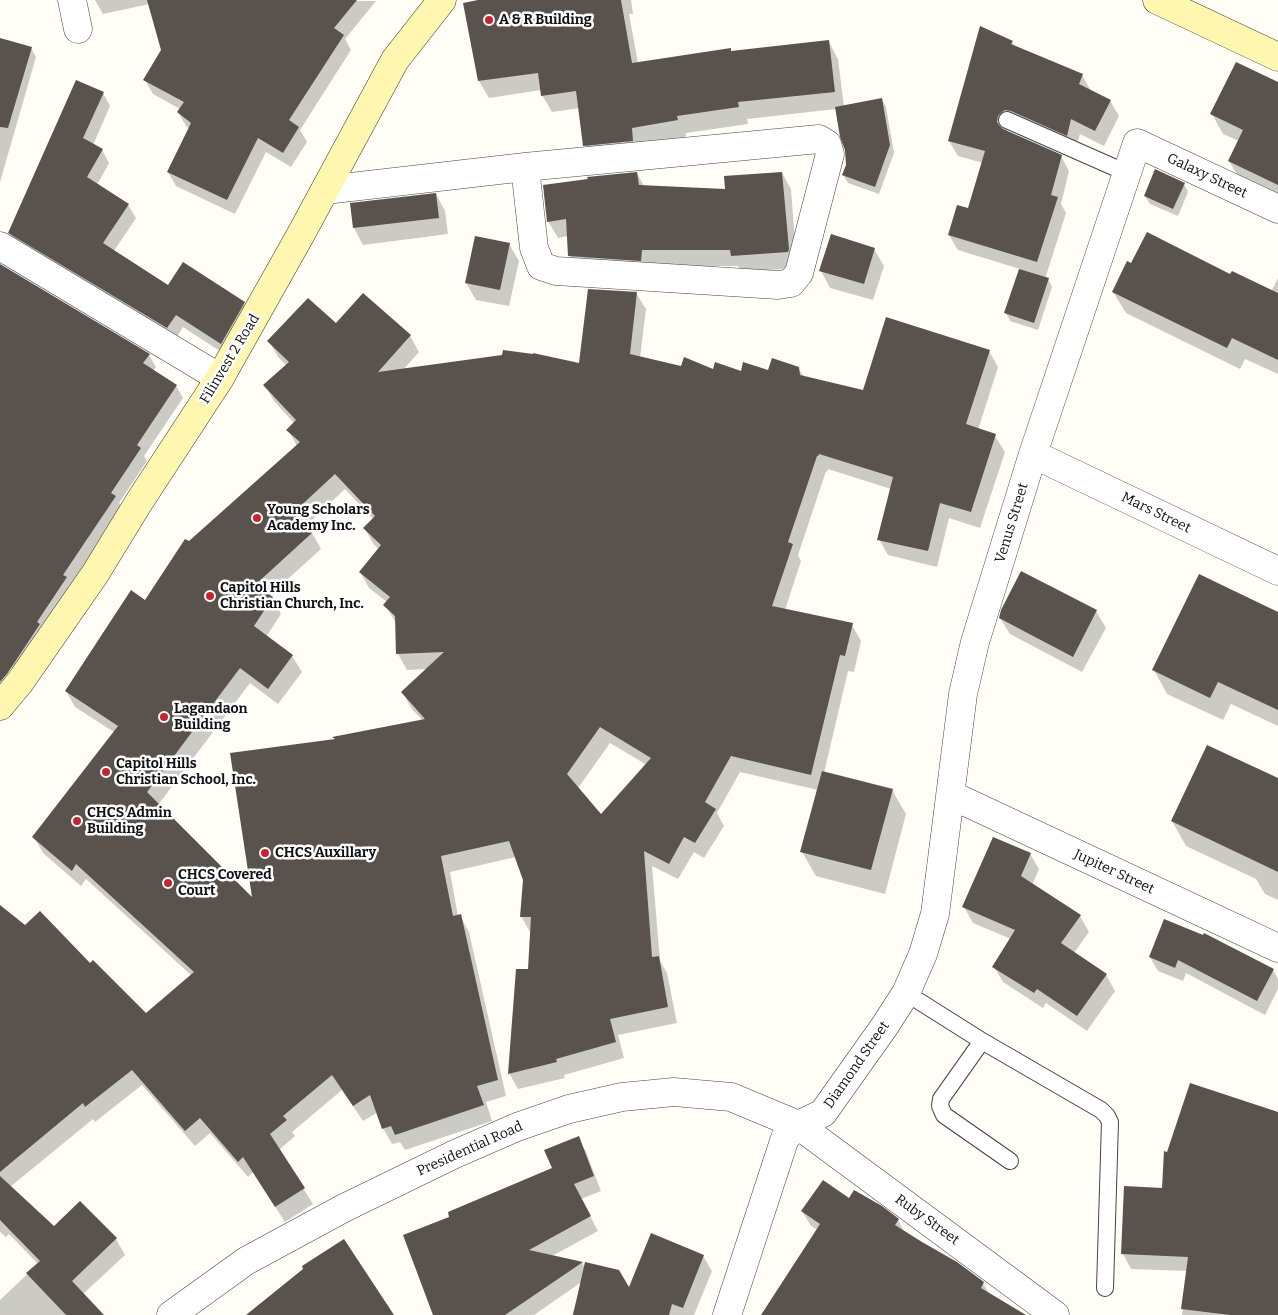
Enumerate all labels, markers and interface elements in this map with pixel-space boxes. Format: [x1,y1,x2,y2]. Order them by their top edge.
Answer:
place label: A & R Building [499,12,592,28]
marker: A & R Building [483,14,495,26]
street label: Galaxy Street [1164,150,1250,202]
street label: Filinvest 2 Road [197,311,263,407]
street label: Venus Street [992,481,1032,565]
street label: Mars Street [1119,489,1193,537]
place label: Young Scholars Academy Inc. [267,502,370,534]
marker: Young Scholars Academy Inc. [251,512,263,524]
place label: Capitol Hills Christian Church, Inc. [220,580,364,612]
marker: Capitol Hills Christian Church, Inc. [204,590,216,602]
place label: Lagandaon Building [174,701,248,734]
marker: Lagandaon Building [158,711,170,723]
place label: Capitol Hills Christian School, Inc. [116,756,256,789]
marker: Capitol Hills Christian School, Inc. [100,766,112,778]
place label: CHCS Admin Building [87,805,172,838]
marker: CHCS Admin Building [71,815,83,827]
place label: CHCS Auxillary [275,845,376,861]
street label: Jupiter Street [1071,846,1157,898]
marker: CHCS Auxillary [259,847,271,859]
place label: CHCS Covered Court [178,867,272,900]
marker: CHCS Covered Court [162,877,174,889]
street label: Diamond Street [821,1018,893,1112]
street label: Presidential Road [415,1118,525,1180]
street label: Ruby Street [892,1191,962,1249]

